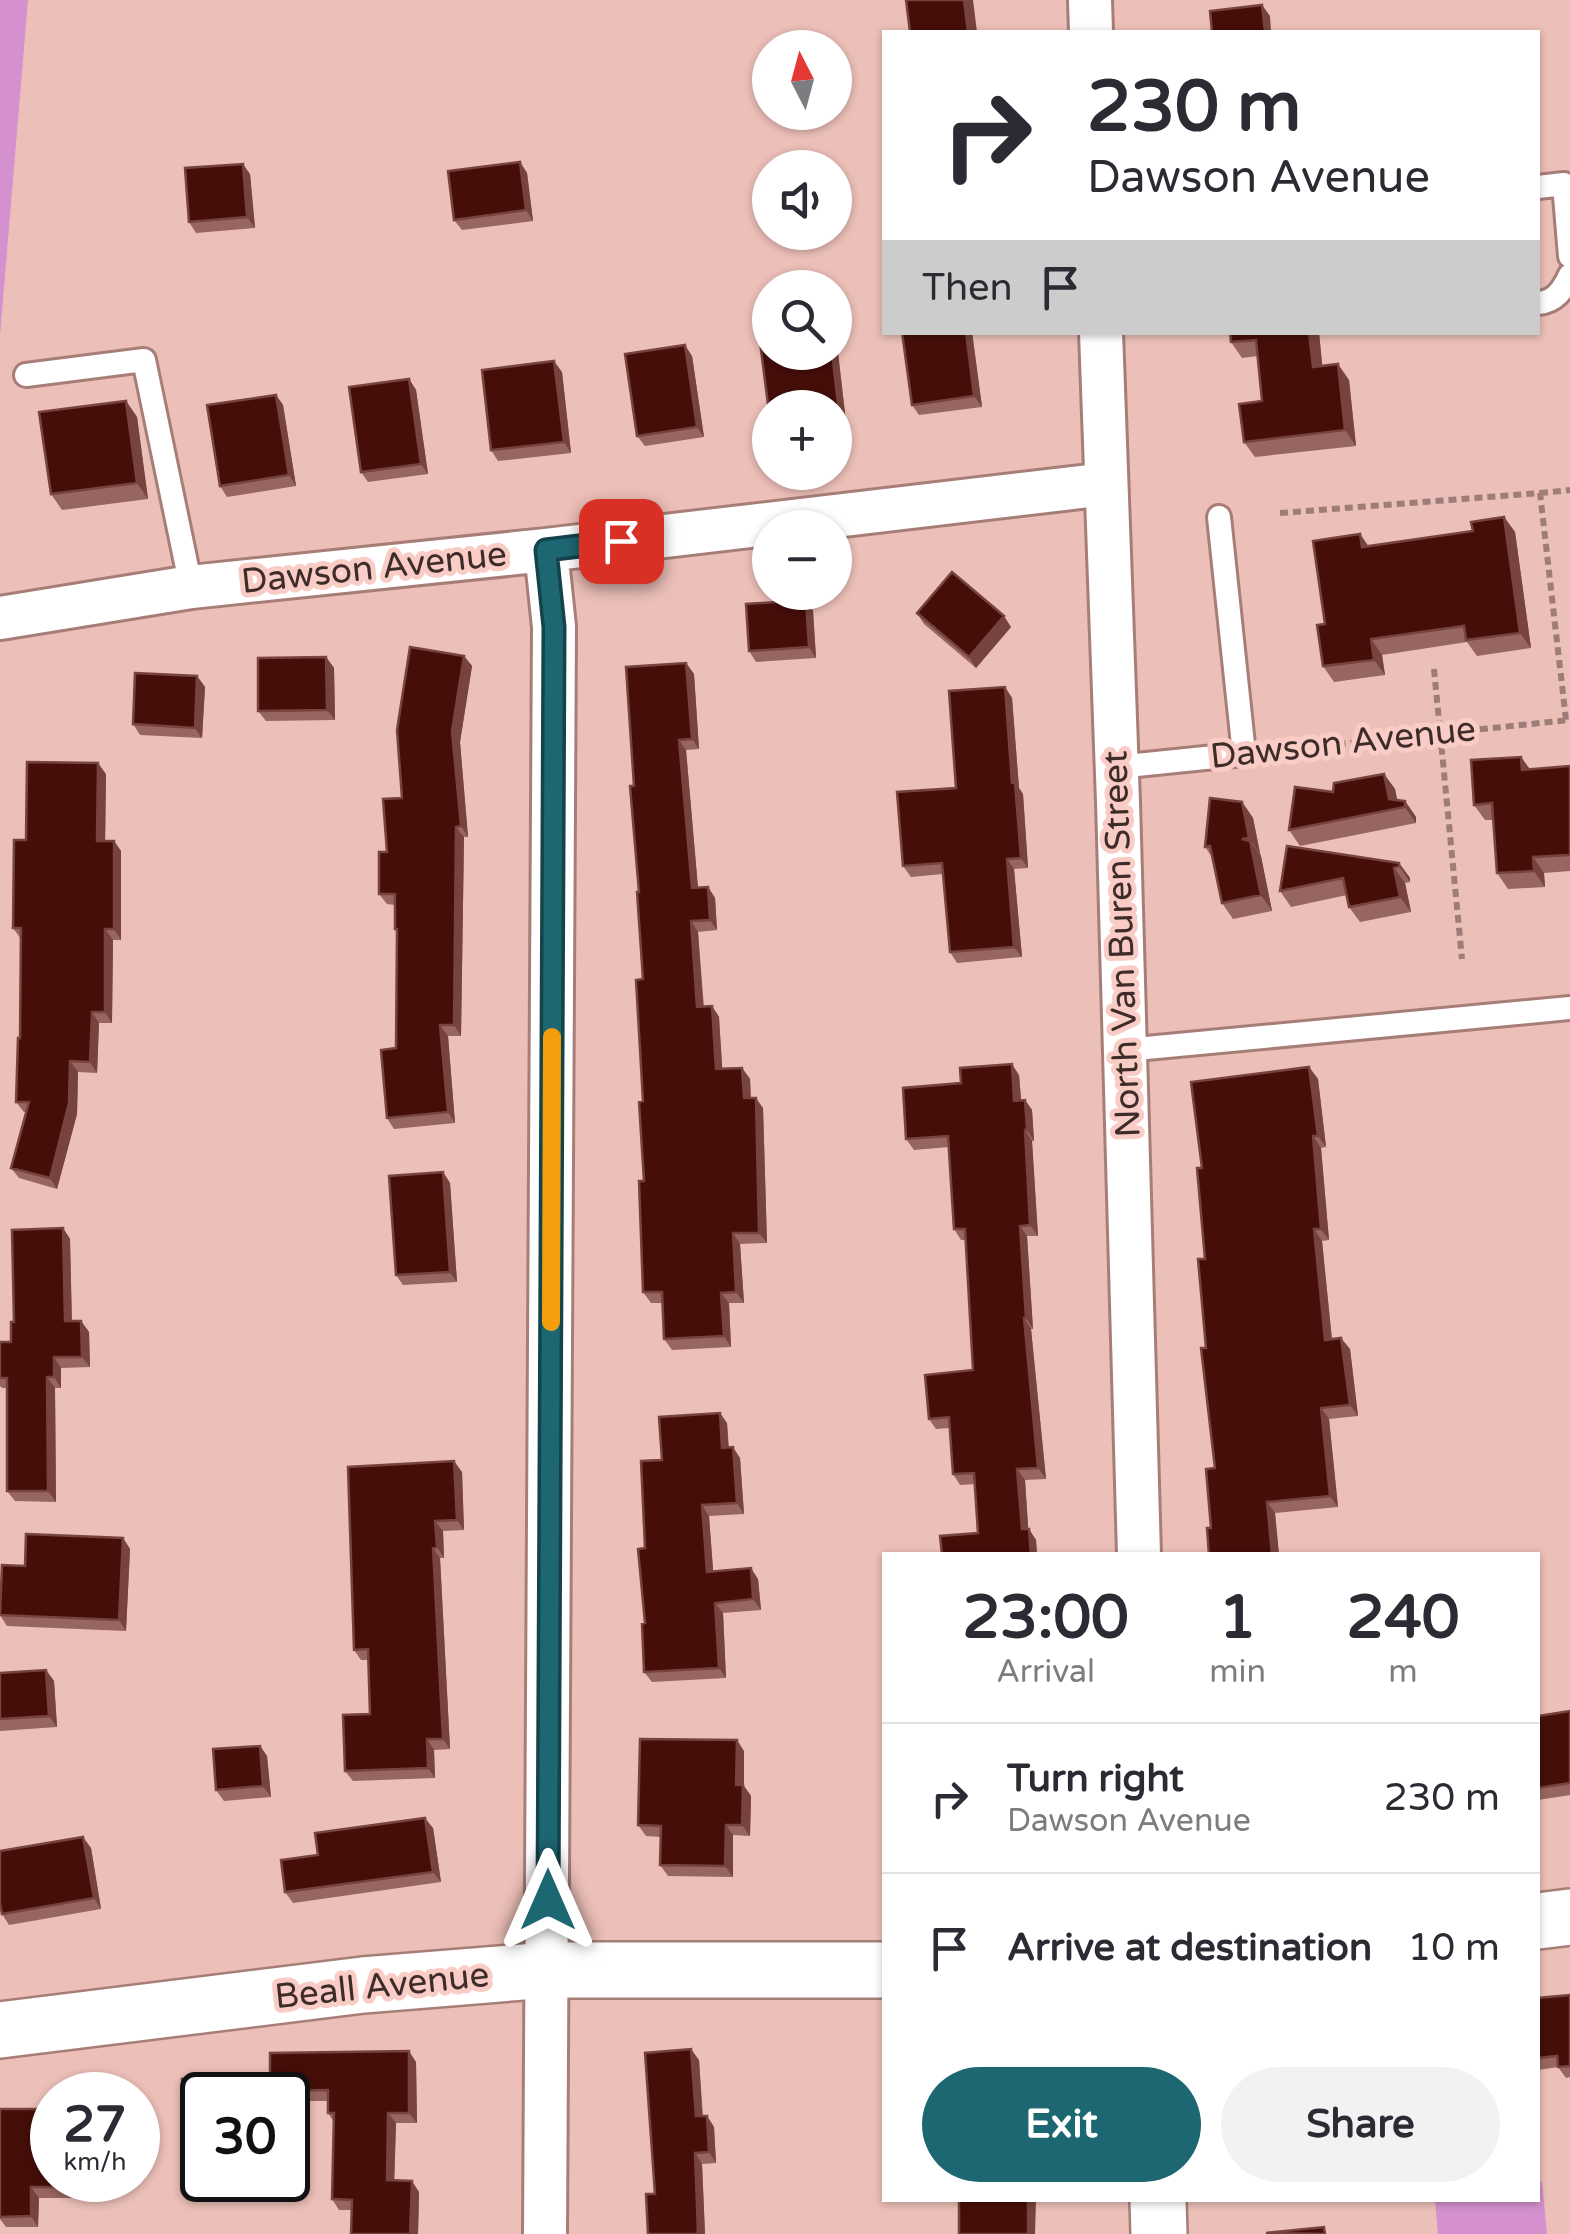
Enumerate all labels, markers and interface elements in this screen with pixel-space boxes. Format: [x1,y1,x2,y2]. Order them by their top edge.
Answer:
north arrow [752,30,852,130]
map controls [752,30,852,610]
text: 230 m [1087,66,1301,150]
icon: right [922,70,1052,200]
button: sound [752,150,852,250]
text: Dawson Avenue [1087,151,1430,205]
icon: arrive [1033,260,1088,315]
text: Then [922,265,1013,311]
button: search [752,270,852,370]
button: + [752,390,852,490]
pin [579,499,664,584]
button: − [752,510,852,610]
icon: arrive [594,514,649,569]
street label: Dawson Avenue [239,533,509,603]
street label: Dawson Avenue [1208,708,1478,778]
street label: North Van Buren Street [1094,750,1150,1138]
text: 23:00 [962,1582,1129,1654]
text: 1 [1219,1582,1256,1654]
text: 240 [1346,1582,1460,1654]
text: Arrival [996,1653,1095,1691]
text: min [1209,1653,1266,1691]
text: m [1388,1653,1418,1691]
text: Turn right [1007,1756,1184,1802]
icon: right [922,1771,977,1826]
text: 230 m [1384,1775,1500,1821]
text: Dawson Avenue [1007,1802,1251,1840]
position arrow [496,1848,600,1952]
icon: arrive [922,1921,977,1976]
text: Arrive at destination [1007,1925,1372,1971]
text: 10 m [1408,1925,1500,1971]
street label: Beall Avenue [273,1954,491,2018]
button: Exit [922,2067,1201,2182]
button: Share [1221,2067,1500,2182]
speed limit sign: 30 [180,2072,310,2202]
text: 27 [64,2095,126,2155]
text: km/h [64,2147,126,2177]

